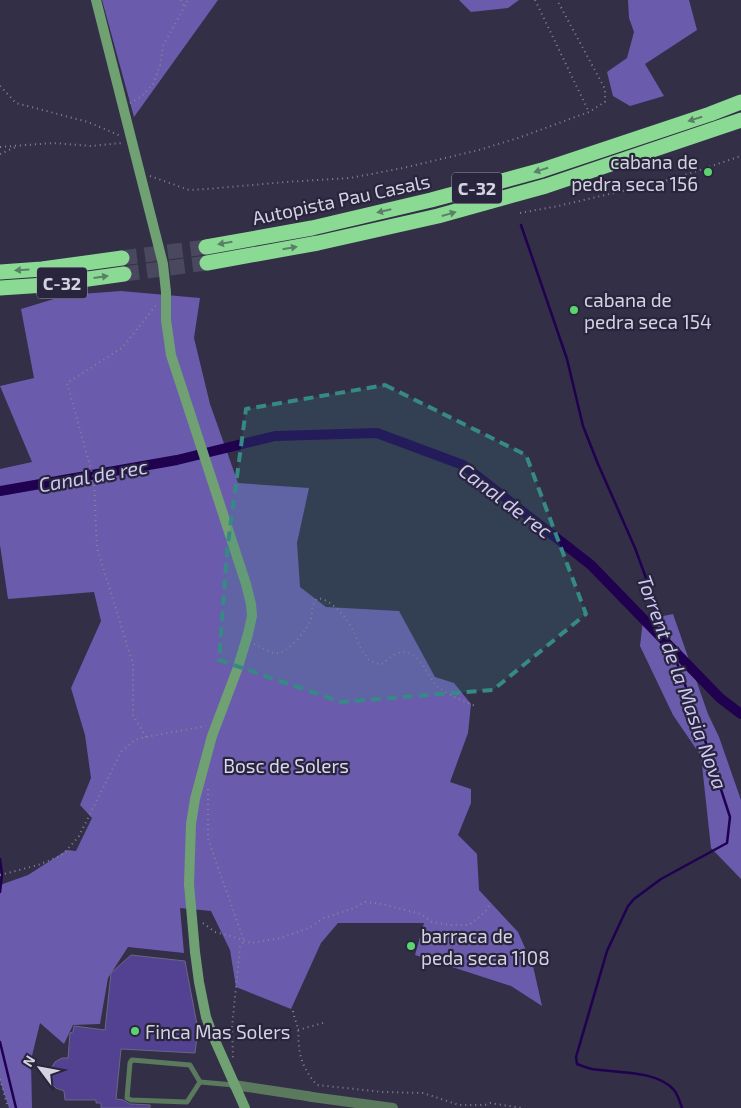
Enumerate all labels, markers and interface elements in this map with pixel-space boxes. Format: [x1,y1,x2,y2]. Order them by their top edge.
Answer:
one-way arrow [688,116,703,123]
place label: cabana de pedra seca 156 [571,150,698,195]
one-way arrow [533,166,548,174]
marker: cabana de pedra seca 156 [702,166,714,178]
street label: Autopista Pau Casals [250,169,432,229]
road number: C-32 [452,172,502,204]
one-way arrow [376,207,391,215]
one-way arrow [441,209,456,217]
one-way arrow [216,240,232,248]
one-way arrow [282,244,298,252]
one-way arrow [14,267,30,275]
road number: C-32 [37,268,87,298]
one-way arrow [93,273,109,281]
place label: cabana de pedra seca 154 [584,288,712,333]
marker: cabana de pedra seca 154 [568,304,580,316]
water label: Canal de rec [37,454,150,496]
water label: Canal de rec [455,457,558,543]
water label: Torrent de la Masia Nova [633,572,733,792]
park label: Bosc de Solers [223,754,349,777]
place label: barraca de peda seca 1108 [421,924,550,969]
marker: barraca de peda seca 1108 [405,940,417,952]
place label: Finca Mas Solers [145,1020,291,1043]
marker: Finca Mas Solers [129,1025,141,1037]
north arrow [15,1043,65,1093]
text: N [19,1052,38,1070]

